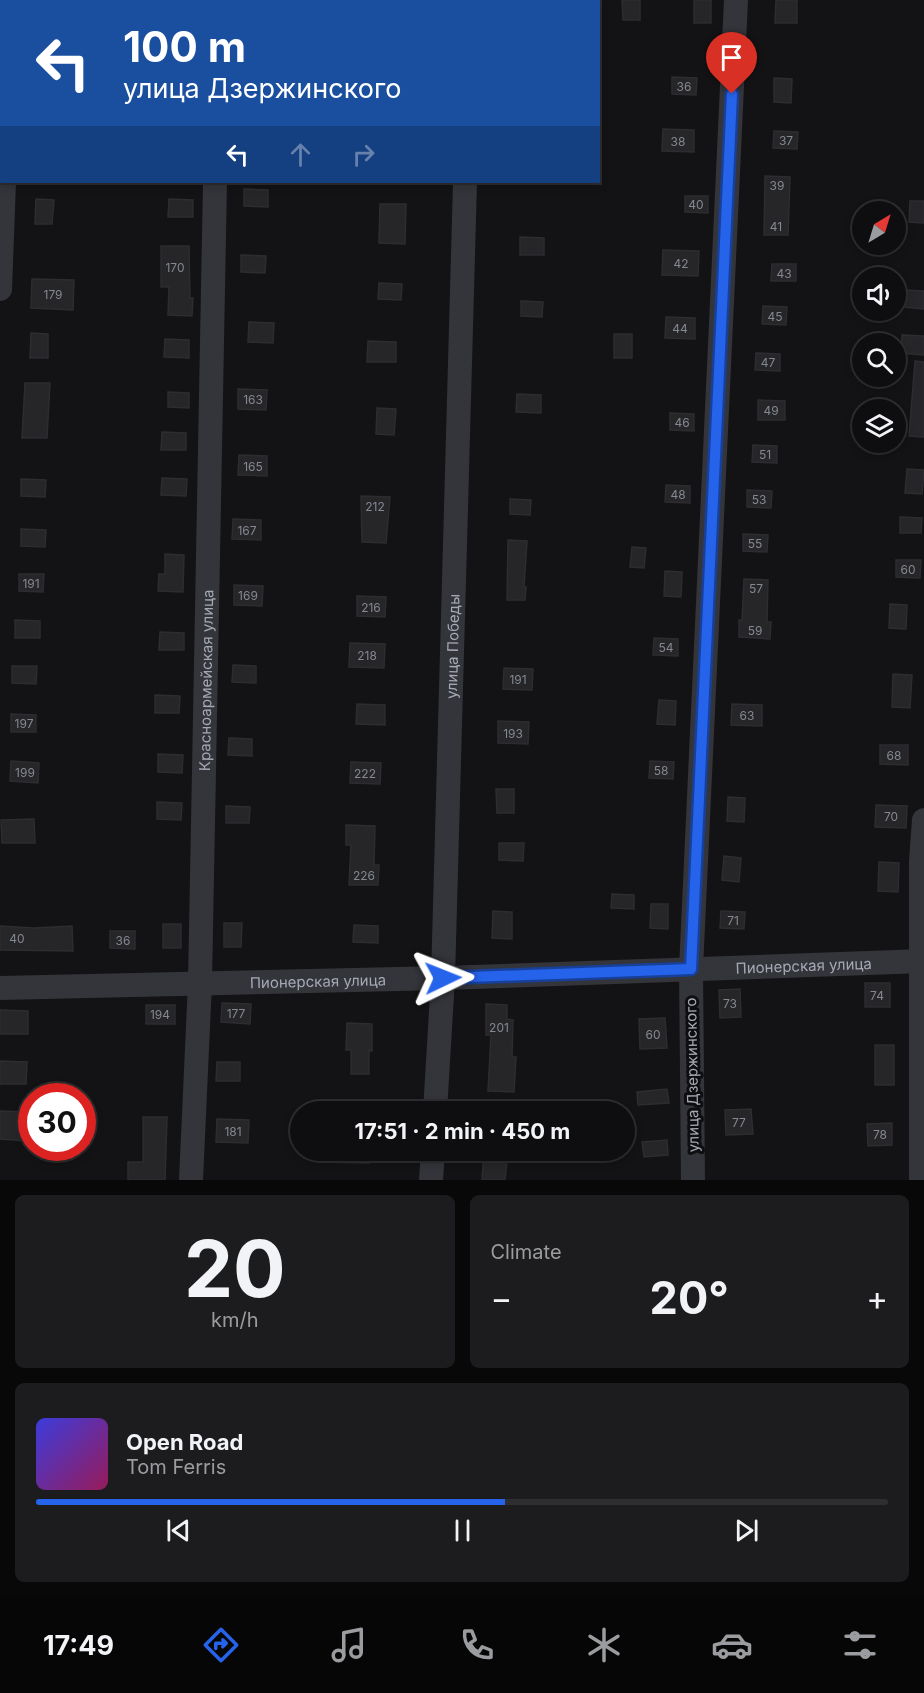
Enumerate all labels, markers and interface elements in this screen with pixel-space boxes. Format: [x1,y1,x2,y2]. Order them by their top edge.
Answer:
text: 100 m [123,21,246,72]
icon: left [24,24,102,102]
pin [706,32,757,94]
icon: arrive [715,41,748,74]
text: улица Дзержинского [123,72,401,105]
house number: 36 [677,79,691,94]
house number: 37 [779,133,793,148]
house number: 38 [671,134,685,149]
icon: left [221,138,254,171]
icon: ahead [284,138,317,171]
icon: right [347,138,380,171]
house number: 39 [770,178,784,193]
house number: 40 [688,197,704,212]
north arrow [852,201,906,255]
map controls [852,201,906,453]
house number: 41 [770,219,782,234]
house number: 42 [673,256,689,271]
house number: 170 [165,260,185,275]
house number: 43 [776,266,792,281]
button: sound [852,267,906,321]
house number: 179 [44,287,63,302]
house number: 45 [767,309,783,324]
house number: 44 [672,321,688,336]
button: search [852,333,906,387]
house number: 47 [761,355,775,370]
house number: 163 [243,392,263,407]
button: layers [852,399,906,453]
house number: 49 [763,403,779,418]
house number: 46 [674,415,690,430]
house number: 51 [759,447,771,462]
house number: 165 [243,459,263,474]
house number: 48 [670,487,686,502]
house number: 53 [752,492,766,507]
house number: 212 [365,499,385,514]
house number: 167 [237,523,257,538]
house number: 55 [748,536,762,551]
house number: 60 [900,562,916,577]
house number: 191 [22,576,40,591]
house number: 57 [749,581,763,596]
house number: 169 [238,588,258,603]
street label: Красноармейская улица [194,589,217,771]
street label: улица Победы [441,594,463,699]
house number: 216 [361,600,381,615]
house number: 59 [748,623,762,638]
house number: 54 [658,640,674,655]
house number: 218 [357,648,377,663]
house number: 191 [509,672,527,687]
house number: 63 [740,708,754,723]
house number: 197 [15,716,34,731]
house number: 193 [503,726,523,741]
house number: 68 [887,748,901,763]
house number: 58 [654,763,668,778]
house number: 199 [15,765,35,780]
house number: 222 [354,766,376,781]
house number: 70 [884,809,898,824]
house number: 226 [353,868,375,883]
house number: 71 [727,913,739,928]
house number: 40 [9,931,25,946]
house number: 36 [116,933,130,948]
position arrow [411,946,475,1010]
street label: Пионерская улица [735,953,872,977]
street label: Пионерская улица [250,970,386,992]
house number: 74 [870,988,884,1003]
house number: 73 [723,996,737,1011]
street label: улица Дзержинского [681,998,703,1152]
house number: 177 [227,1006,246,1021]
house number: 194 [150,1007,170,1022]
house number: 201 [489,1020,509,1035]
house number: 60 [645,1027,661,1042]
speed limit sign: 30 [18,1083,96,1161]
house number: 77 [732,1115,746,1130]
text: 17:51 · 2 min · 450 m [355,1118,570,1144]
house number: 181 [224,1124,242,1139]
house number: 78 [873,1127,887,1142]
text: 20 [184,1221,286,1316]
text: Climate [491,1240,562,1264]
text: 20° [650,1270,729,1325]
text: − [491,1278,512,1318]
text: + [866,1278,888,1318]
text: km/h [211,1308,259,1332]
text: Open Road [126,1429,243,1455]
text: Tom Ferris [126,1455,226,1479]
icon: previous [162,1514,195,1547]
icon: pause [446,1514,479,1547]
icon: next [730,1514,763,1547]
icon: directions [200,1624,242,1666]
icon: music [328,1624,370,1666]
icon: phone [456,1624,498,1666]
icon: climate [583,1624,625,1666]
icon: car [711,1624,753,1666]
icon: filters [839,1624,881,1666]
text: 17:49 [43,1629,114,1662]

